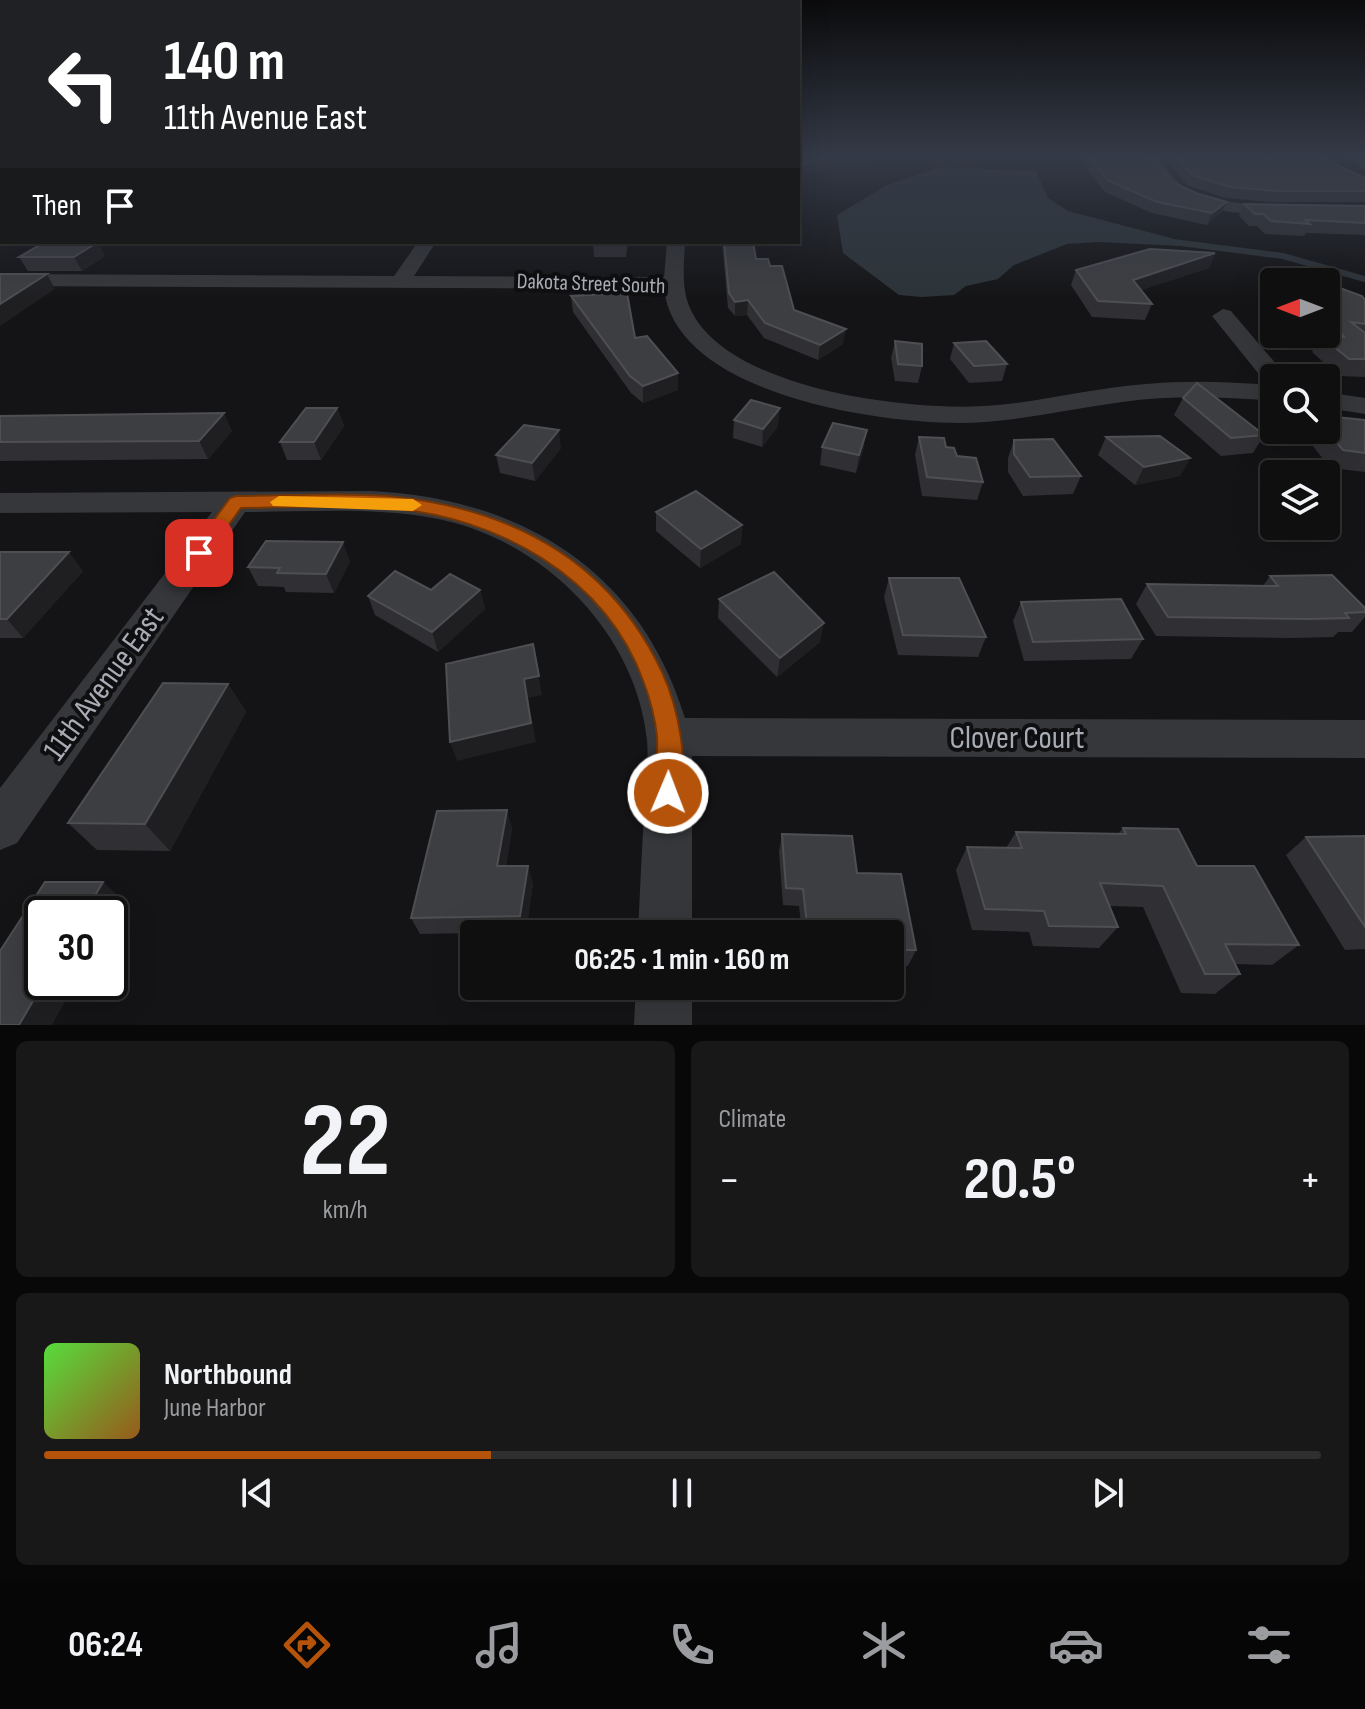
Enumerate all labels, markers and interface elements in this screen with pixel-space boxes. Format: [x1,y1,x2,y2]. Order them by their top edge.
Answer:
text: 140 m [164,29,285,96]
icon: left [32,32,136,136]
text: 11th Avenue East [164,97,367,140]
icon: arrive [98,184,142,228]
text: Then [32,188,82,224]
street label: Dakota Street South [516,268,666,300]
north arrow [1260,268,1340,348]
map controls [1260,268,1340,540]
button: search [1260,364,1340,444]
button: layers [1260,460,1340,540]
pin [165,519,233,587]
icon: arrive [177,531,221,575]
street label: 11th Avenue East [35,600,173,768]
street label: Clover Court [950,719,1084,758]
position arrow [626,751,710,835]
speed limit sign: 30 [24,896,128,1000]
text: 06:25 · 1 min · 160 m [575,942,789,978]
text: 22 [300,1080,391,1205]
text: Climate [719,1104,786,1135]
text: 20.5° [964,1144,1076,1216]
text: − [719,1154,740,1207]
text: + [1299,1154,1321,1207]
text: km/h [323,1195,368,1226]
text: Northbound [164,1357,292,1393]
text: June Harbor [164,1393,266,1424]
icon: previous [235,1471,279,1515]
icon: pause [660,1471,704,1515]
icon: next [1086,1471,1130,1515]
icon: directions [279,1617,335,1673]
icon: music [471,1617,527,1673]
icon: phone [664,1617,720,1673]
icon: climate [856,1617,912,1673]
icon: car [1048,1617,1104,1673]
icon: filters [1241,1617,1297,1673]
text: 06:24 [68,1624,143,1667]

